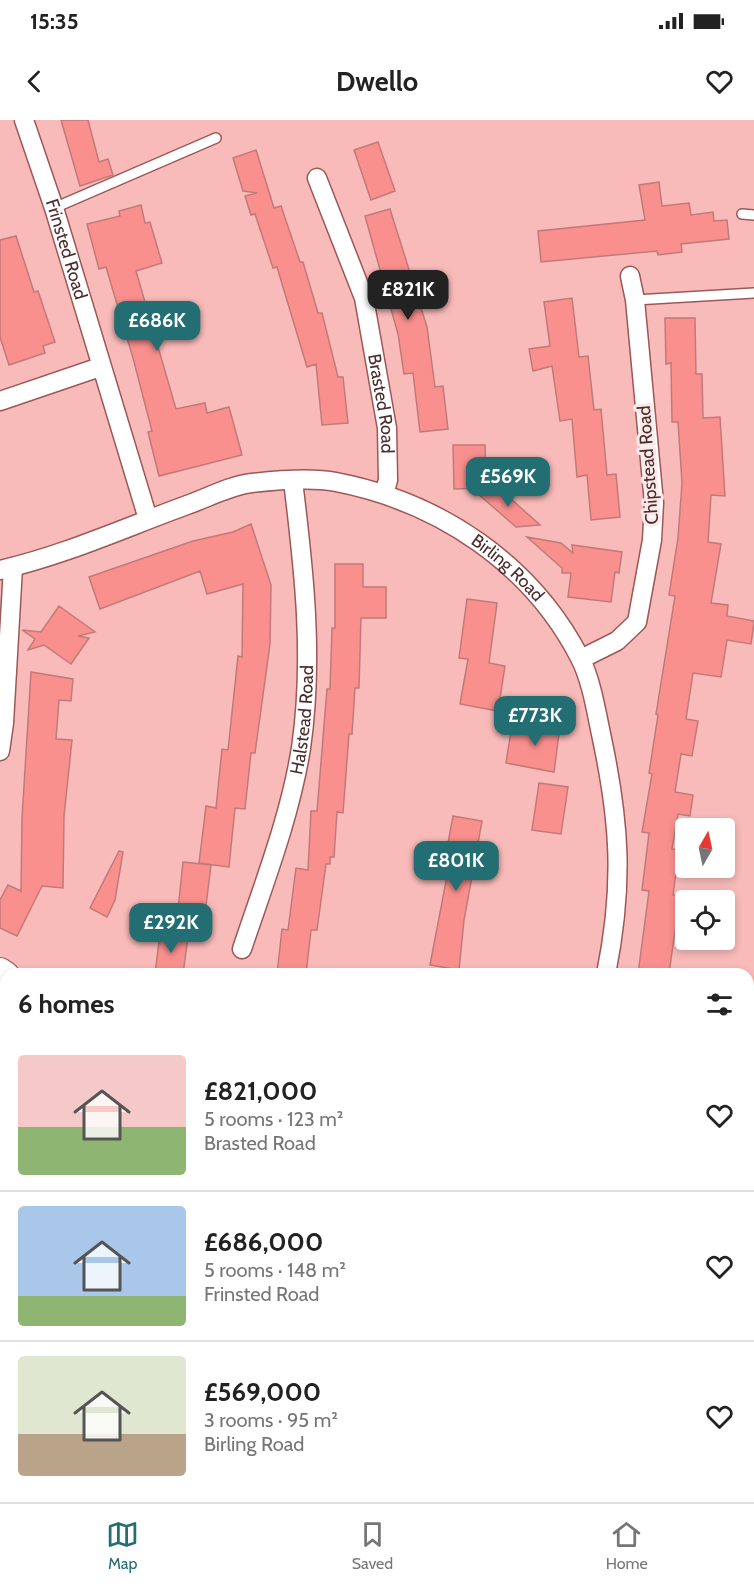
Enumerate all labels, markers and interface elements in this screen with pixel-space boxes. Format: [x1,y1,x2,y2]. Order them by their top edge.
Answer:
text: 15:35 [30,8,79,35]
icon: back [18,65,51,98]
text: Dwello [336,65,418,98]
icon: heart [703,65,736,98]
street label: Frinsted Road [41,196,92,302]
pin: £821K [366,270,450,321]
text: £821K [382,277,434,301]
pin: £686K [115,301,199,352]
text: £686K [128,308,186,332]
street label: Brasted Road [363,352,398,454]
street label: Chipstead Road [633,405,663,525]
pin: £569K [466,457,550,508]
text: £569K [480,464,536,488]
street label: Birling Road [467,529,549,606]
street label: Halstead Road [285,665,318,776]
pin: £773K [493,696,577,747]
text: £773K [508,703,562,727]
north arrow [675,818,735,878]
map controls [675,818,735,950]
pin: £801K [414,841,498,892]
text: £801K [428,848,484,872]
button: locate [675,890,735,950]
pin: £292K [129,903,213,954]
text: £292K [143,910,199,934]
text: 6 homes [18,988,115,1020]
icon: filters [703,988,736,1021]
text: £821,000 [204,1075,317,1107]
icon: home [66,1079,138,1151]
icon: heart [703,1099,736,1132]
text: 5 rooms · 123 m² [204,1107,343,1131]
text: Brasted Road [204,1131,316,1155]
text: £686,000 [204,1226,323,1258]
icon: home [66,1230,138,1302]
icon: heart [703,1250,736,1283]
text: 5 rooms · 148 m² [204,1258,346,1282]
text: Frinsted Road [204,1282,319,1306]
text: £569,000 [204,1376,321,1408]
icon: home [66,1380,138,1452]
icon: heart [703,1400,736,1433]
text: 3 rooms · 95 m² [204,1408,338,1432]
text: Birling Road [204,1432,304,1456]
tab: Map [106,1518,139,1573]
tab: Saved [352,1518,393,1573]
tab: Home [606,1518,648,1573]

